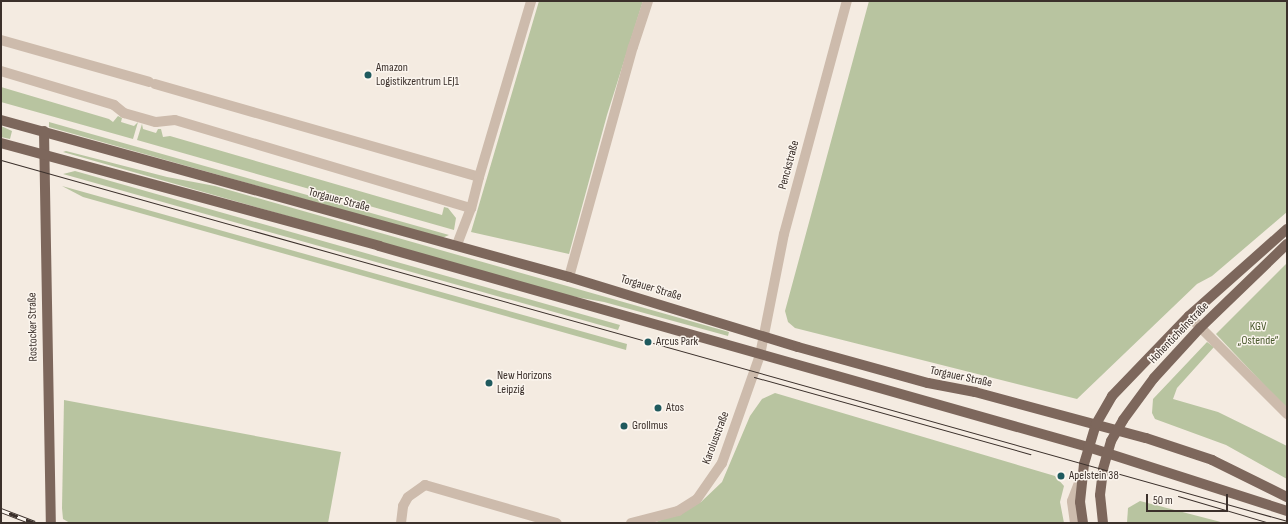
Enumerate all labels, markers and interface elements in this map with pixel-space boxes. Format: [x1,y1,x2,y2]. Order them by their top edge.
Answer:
place label: Amazon Logistikzentrum LEJ1 [376,61,459,89]
marker: Amazon Logistikzentrum LEJ1 [363,70,373,80]
street label: Penckstraße [776,139,802,191]
street label: Torgauer Straße [307,185,371,215]
street label: Torgauer Straße [619,272,683,304]
street label: Rostocker Straße [25,292,41,362]
street label: Hohentichelnstraße [1146,299,1212,367]
park label: KGV „Ostende“ [1238,320,1278,348]
place label: Arcus Park [656,335,698,349]
marker: Arcus Park [643,337,653,347]
street label: Torgauer Straße [929,363,993,391]
place label: New Horizons Leipzig [497,369,552,397]
marker: New Horizons Leipzig [484,378,494,388]
place label: Atos [666,401,684,415]
marker: Atos [653,403,663,413]
street label: Karolusstraße [699,410,733,466]
place label: Grollmus [632,419,668,433]
marker: Grollmus [619,421,629,431]
place label: Apelstein 38 [1069,469,1119,483]
marker: Apelstein 38 [1056,471,1066,481]
scale bar [1148,486,1230,512]
text: 50 m [1153,493,1173,508]

